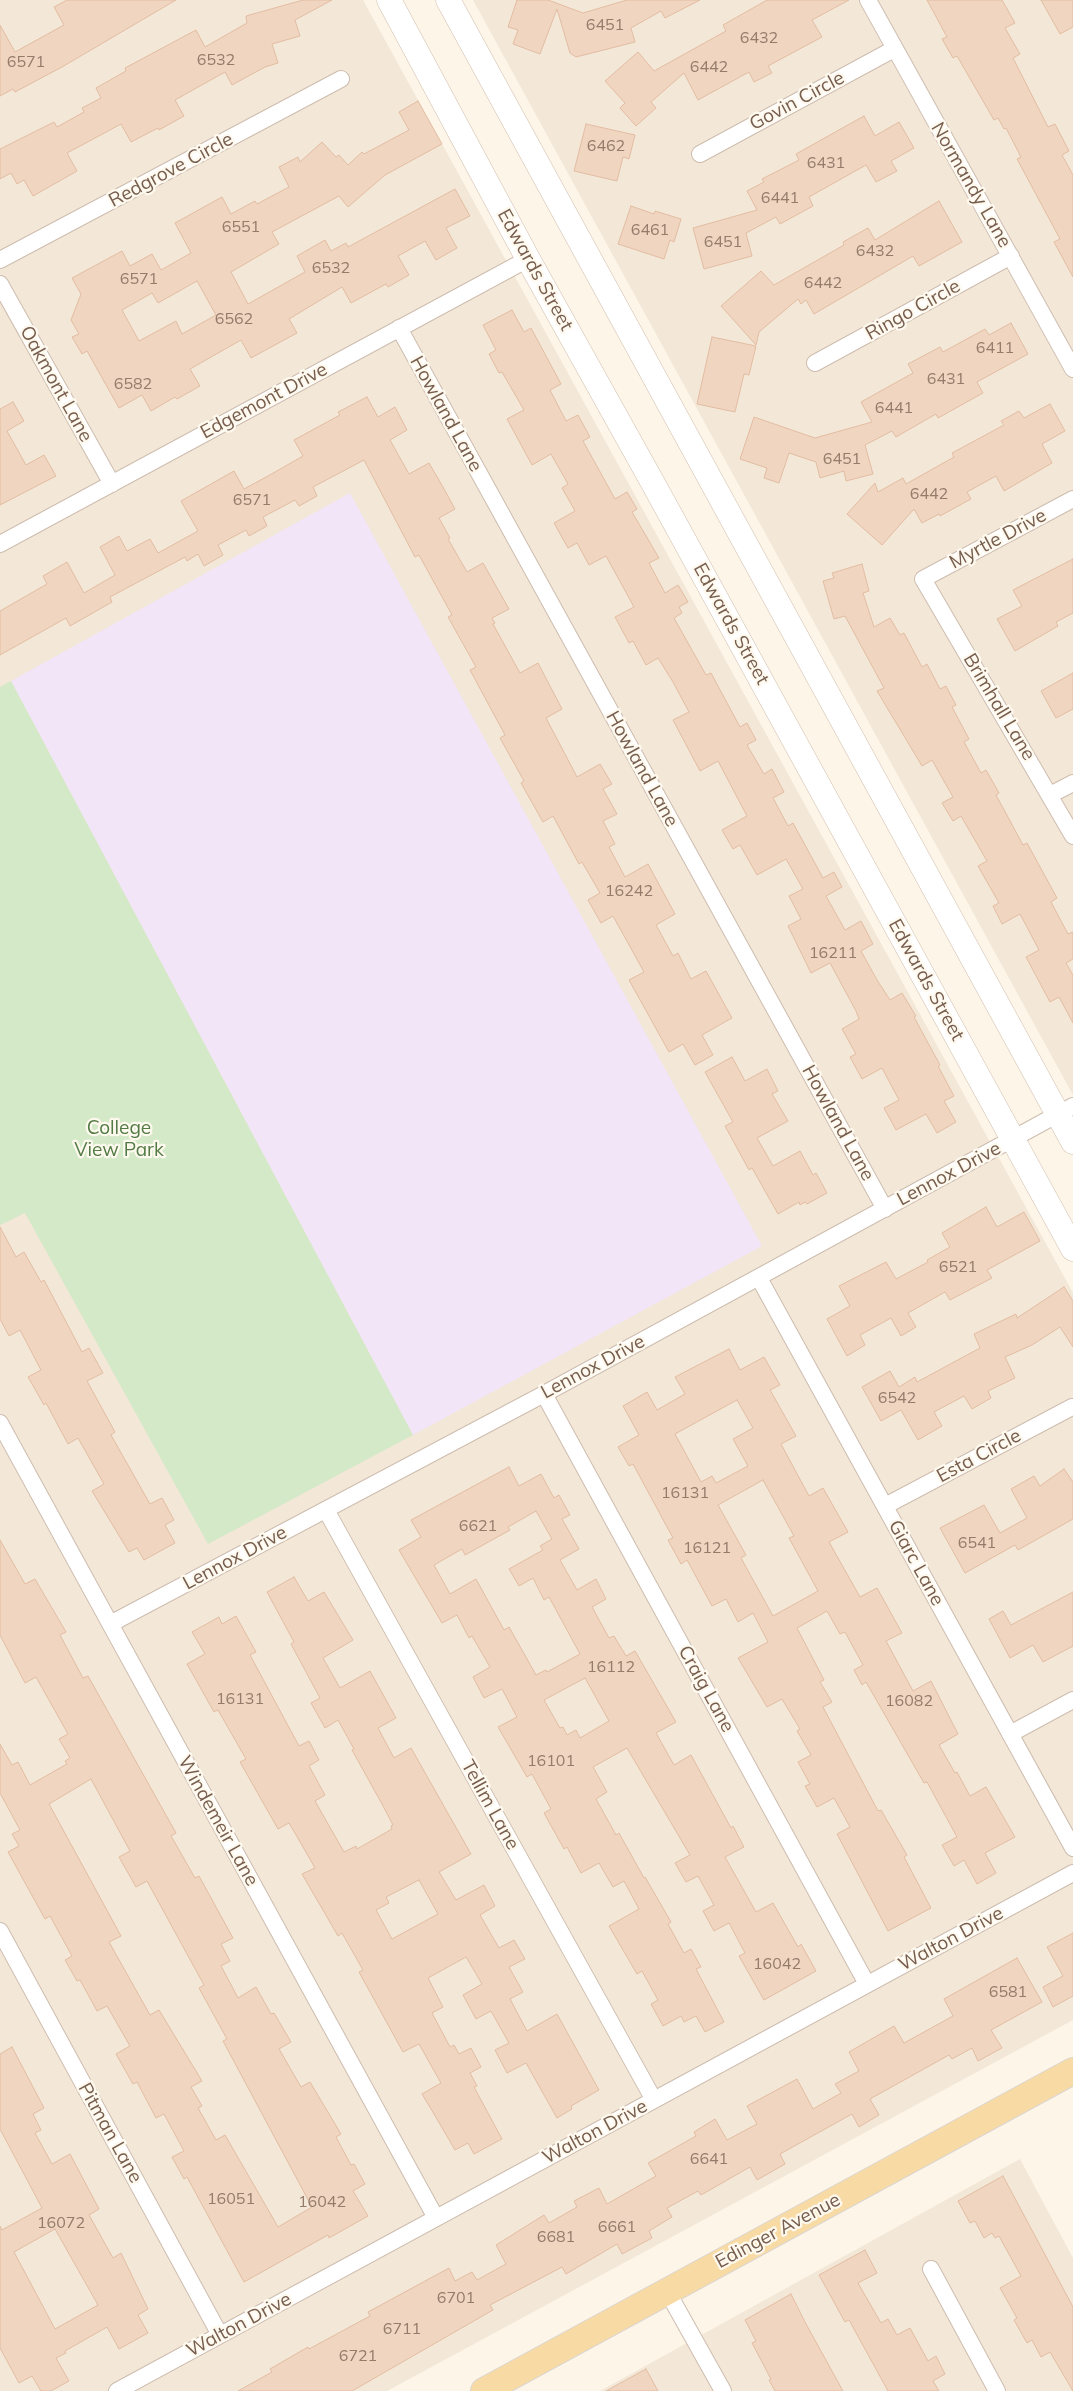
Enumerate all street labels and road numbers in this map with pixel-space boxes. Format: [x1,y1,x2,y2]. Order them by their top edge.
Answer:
street label: Govin Circle [746,67,848,135]
street label: Normandy Lane [926,118,1016,252]
street label: Redgrove Circle [105,128,237,212]
street label: Edwards Street [492,205,578,335]
street label: Ringo Circle [862,275,964,345]
street label: Oakmont Lane [15,322,97,446]
street label: Howland Lane [405,352,487,476]
street label: Edgemont Drive [197,358,331,444]
street label: Myrtle Drive [946,504,1050,574]
street label: Edwards Street [688,559,774,689]
street label: Brimhall Lane [958,649,1040,765]
street label: Howland Lane [601,707,683,831]
street label: Edwards Street [883,915,969,1045]
street label: Howland Lane [797,1061,879,1185]
street label: Lennox Drive [893,1137,1005,1211]
street label: Lennox Drive [537,1330,649,1404]
street label: Esta Circle [933,1424,1025,1488]
street label: Giarc Lane [883,1516,949,1610]
street label: Lennox Drive [179,1521,291,1595]
street label: Craig Lane [673,1642,739,1736]
street label: Windemeir Lane [173,1752,263,1890]
street label: Tellim Lane [456,1756,524,1854]
street label: Walton Drive [895,1902,1007,1976]
street label: Pitman Lane [73,2079,147,2187]
street label: Walton Drive [539,2095,651,2169]
street label: Edinger Avenue [712,2189,844,2273]
street label: Walton Drive [183,2288,295,2362]

